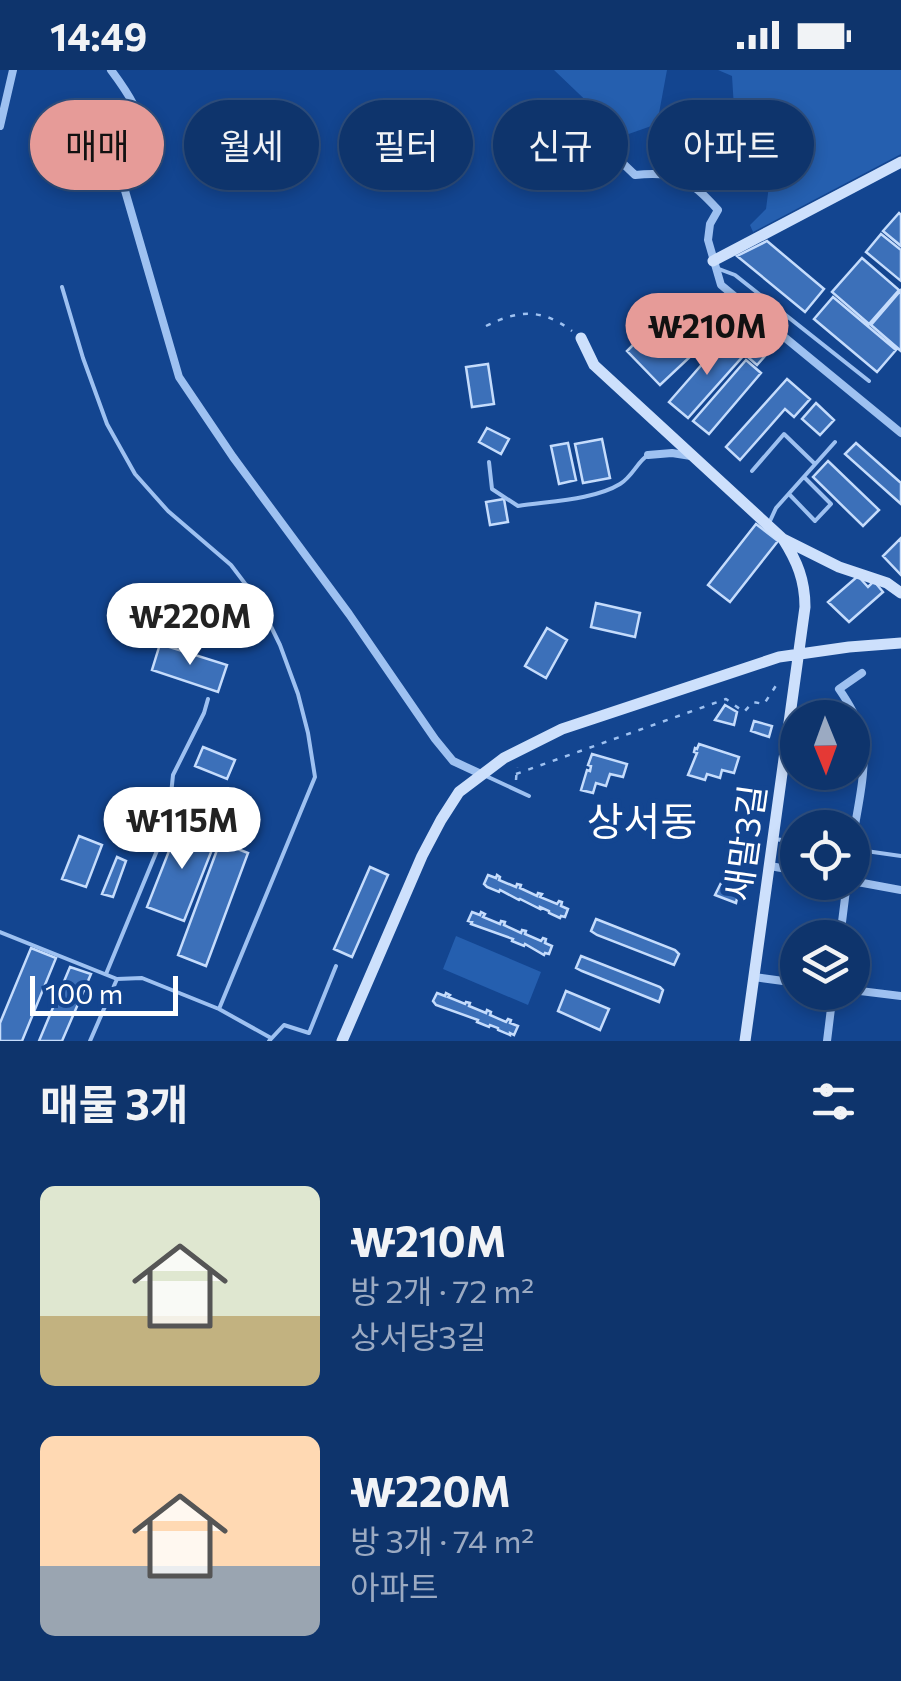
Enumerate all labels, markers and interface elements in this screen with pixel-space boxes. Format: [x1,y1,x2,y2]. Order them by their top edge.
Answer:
text: 14:49 [50,12,147,59]
chip: 매매 [30,100,164,190]
chip: 월세 [184,100,319,190]
chip: 필터 [339,100,473,190]
chip: 신규 [493,100,628,190]
chip: 아파트 [648,100,814,190]
pin: ₩210M [637,293,777,378]
text: ₩210M [647,305,767,345]
pin: ₩220M [120,583,260,668]
text: ₩220M [129,595,251,635]
north arrow [780,700,870,790]
map controls [780,700,870,1010]
street label: 새말3길 [714,782,773,903]
pin: ₩115M [112,787,252,872]
district label: 상서동 [587,795,697,844]
text: ₩115M [126,799,238,839]
button: locate [780,810,870,900]
button: layers [780,920,870,1010]
scale bar [30,971,178,1016]
text: 100 m [45,976,123,1010]
icon: filters [806,1074,861,1129]
text: 매물 3개 [40,1077,188,1129]
text: ₩210M [350,1214,506,1266]
icon: home [120,1226,240,1346]
text: 방 2개 · 72 m² [350,1270,534,1310]
text: 상서당3길 [350,1316,486,1356]
text: ₩220M [350,1464,511,1516]
icon: home [120,1476,240,1596]
text: 방 3개 · 74 m² [350,1520,534,1560]
text: 아파트 [350,1566,438,1606]

